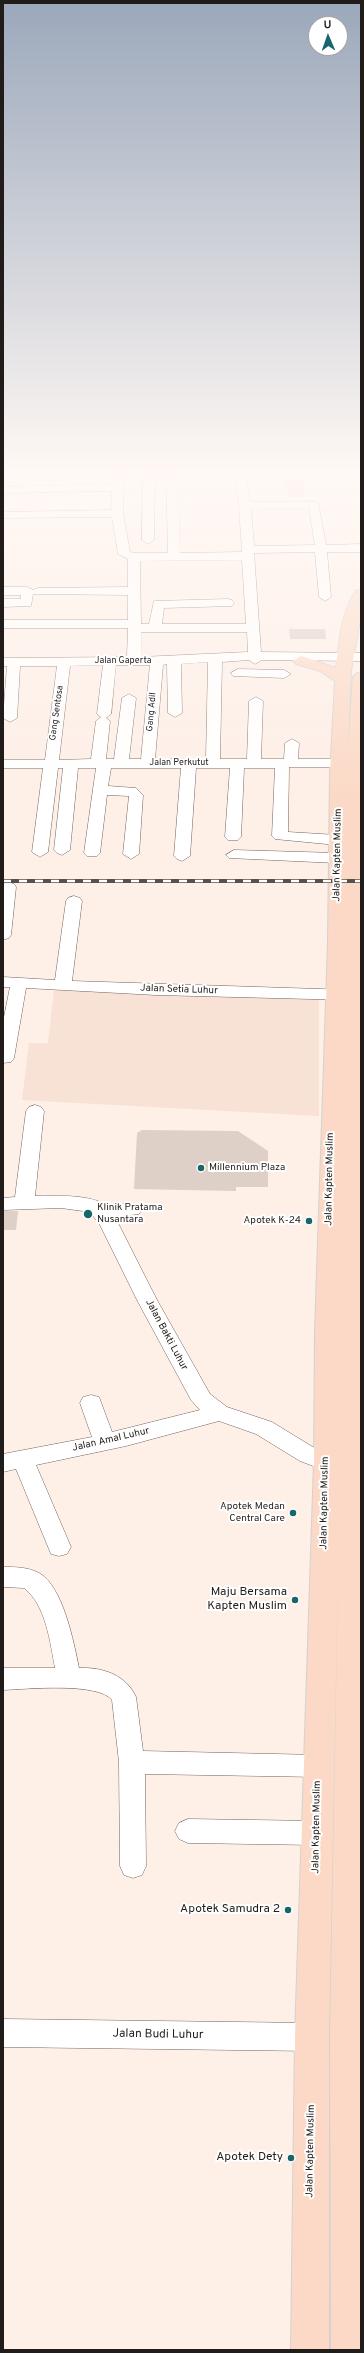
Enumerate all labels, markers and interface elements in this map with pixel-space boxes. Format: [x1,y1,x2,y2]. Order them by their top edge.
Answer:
north arrow [308,16,348,56]
text: U [323,18,332,32]
street label: Jalan Gaperta [95,656,151,666]
street label: Gang Sentosa [48,685,66,741]
street label: Gang Adil [145,692,159,732]
street label: Jalan Perkutut [149,758,209,768]
street label: Jalan Kapten Muslim [331,808,345,902]
street label: Jalan Setia Luhur [140,983,218,997]
street label: Jalan Kapten Muslim [323,1132,337,1226]
place label: Millennium Plaza [209,1162,285,1174]
marker: Millennium Plaza [196,1163,206,1173]
place label: Klinik Pratama Nusantara [97,1202,163,1226]
marker: Klinik Pratama Nusantara [82,1208,94,1220]
place label: Apotek K-24 [244,1215,301,1227]
marker: Apotek K-24 [304,1216,314,1226]
street label: Jalan Bakti Luhur [142,1297,190,1373]
street label: Jalan Amal Luhur [71,1425,151,1455]
street label: Jalan Kapten Muslim [318,1456,332,1550]
place label: Apotek Medan Central Care [220,1501,285,1524]
marker: Apotek Medan Central Care [288,1508,298,1518]
place label: Maju Bersama Kapten Muslim [207,1586,287,1614]
marker: Maju Bersama Kapten Muslim [290,1595,300,1605]
street label: Jalan Kapten Muslim [310,1780,324,1874]
place label: Apotek Samudra 2 [180,1903,280,1917]
marker: Apotek Samudra 2 [283,1905,293,1915]
street label: Jalan Budi Luhur [112,2027,204,2043]
street label: Jalan Kapten Muslim [304,2104,318,2198]
place label: Apotek Dety [216,2151,283,2165]
marker: Apotek Dety [286,2153,296,2163]

